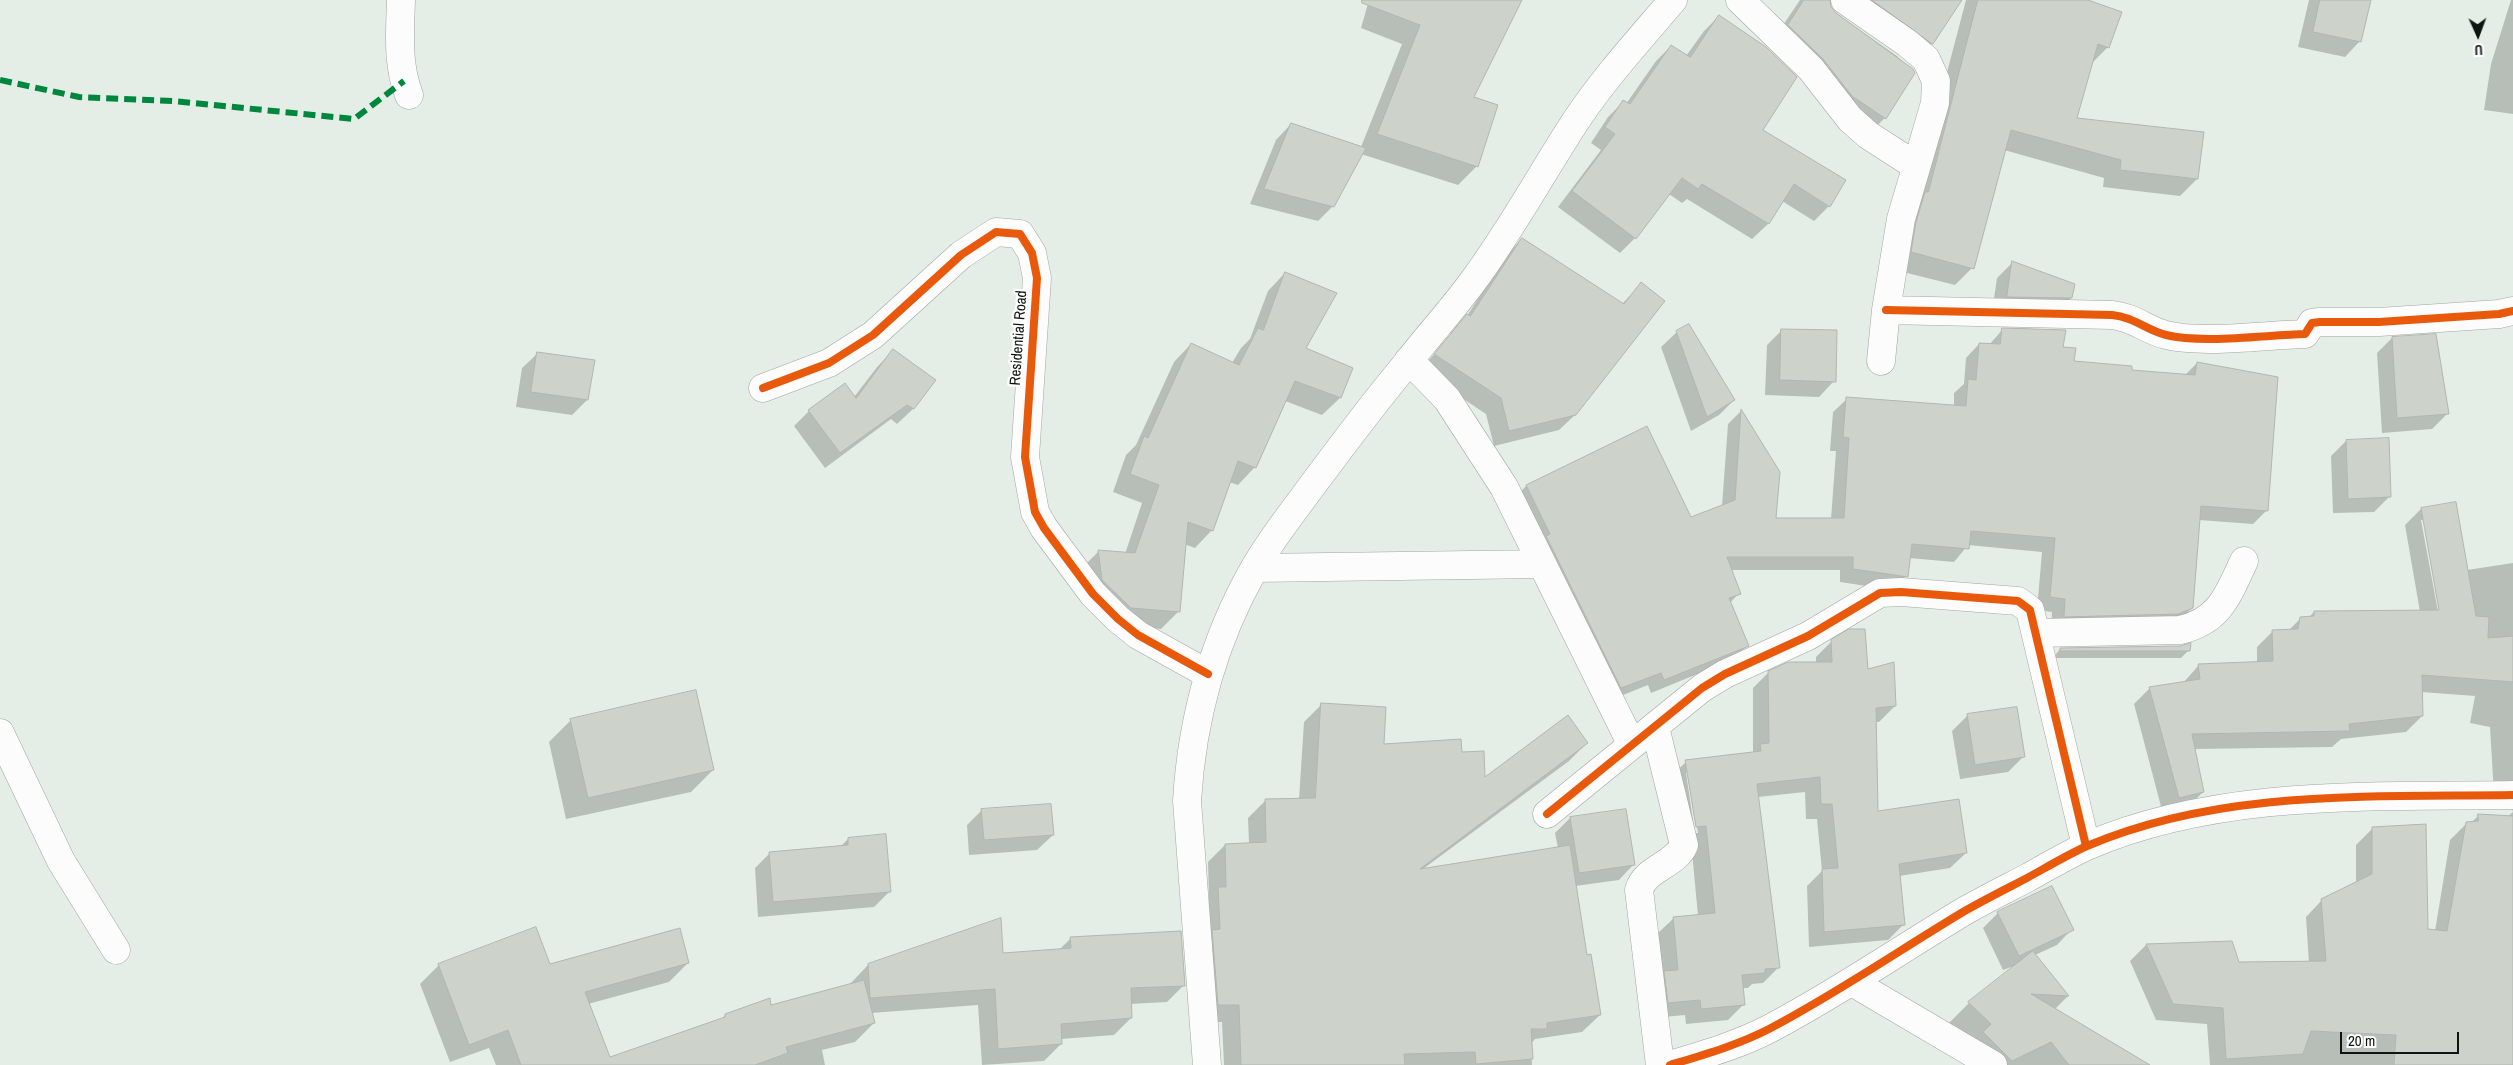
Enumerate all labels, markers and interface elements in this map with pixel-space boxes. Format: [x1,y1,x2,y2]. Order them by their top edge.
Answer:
north arrow [2453,10,2503,60]
text: U [2474,41,2483,59]
street label: Residential Road [1007,290,1031,386]
scale bar [2343,1022,2462,1054]
text: 20 m [2348,1030,2375,1051]

